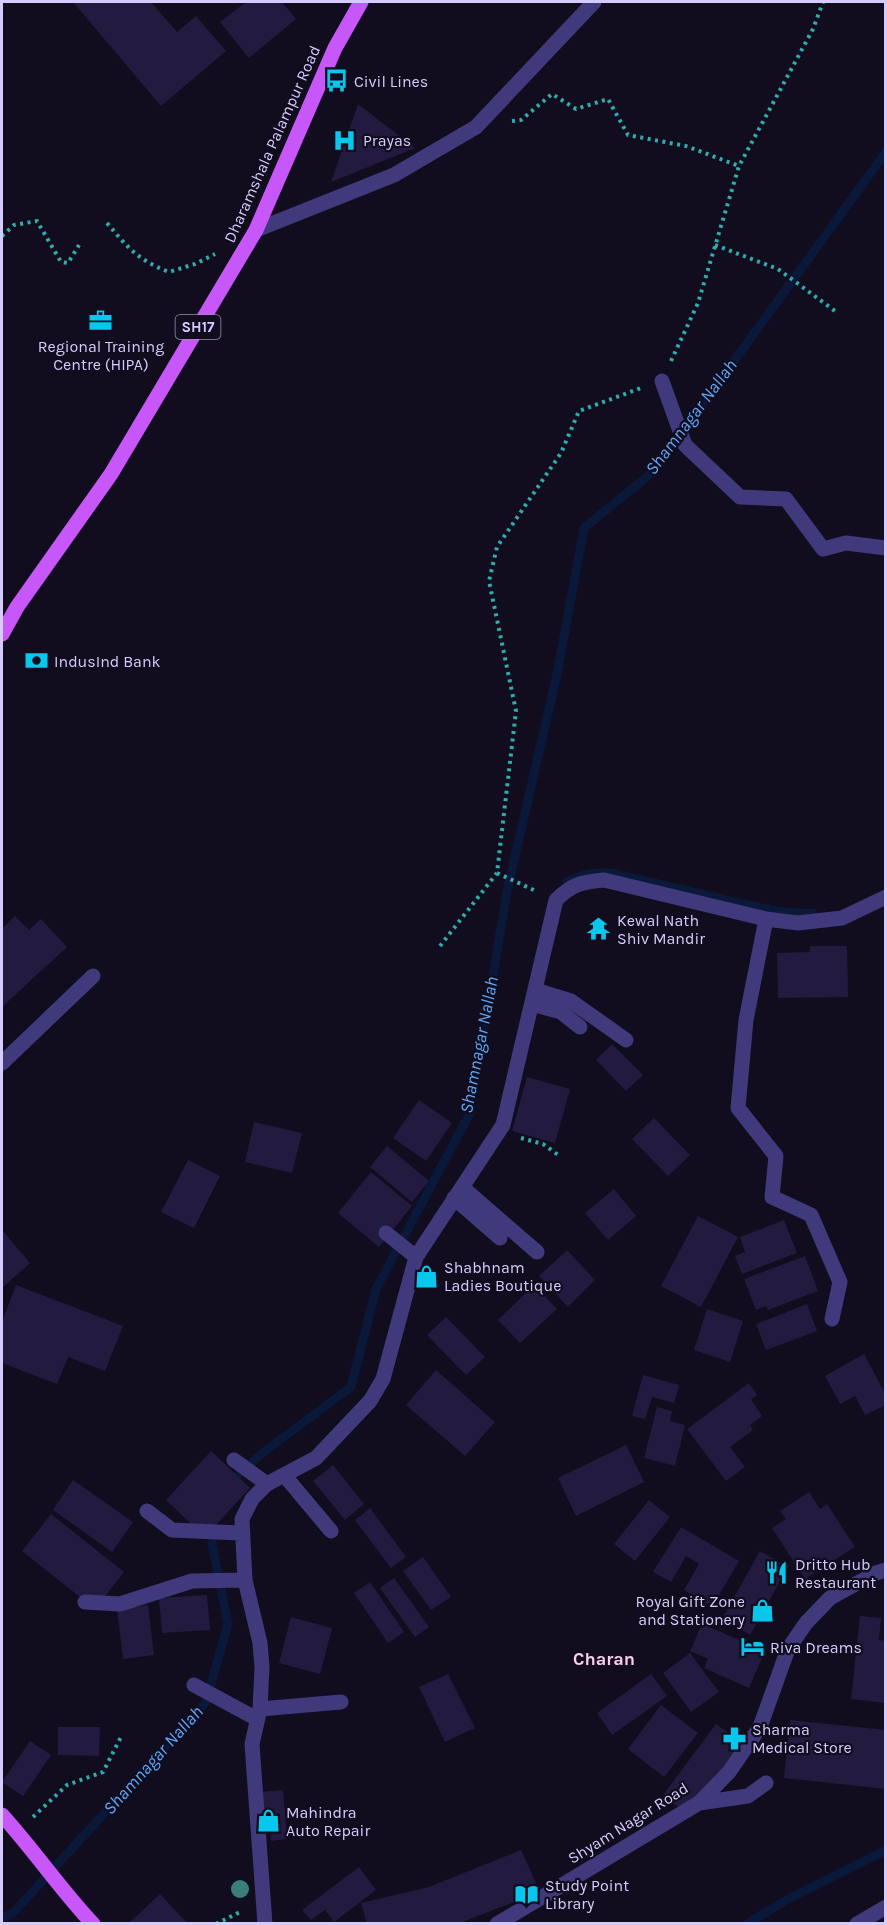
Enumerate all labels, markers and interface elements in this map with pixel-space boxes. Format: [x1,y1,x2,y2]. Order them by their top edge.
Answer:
street label: Dharamshala Palampur Road [220,42,324,246]
bus stop icon: Civil Lines [323,68,349,94]
place label: Civil Lines [354,72,428,91]
hospital icon: Prayas [332,127,358,153]
place label: Prayas [363,131,411,150]
office icon: Regional Training Centre (HIPA) [88,308,114,334]
road number: SH17 [176,315,220,339]
place label: Regional Training Centre (HIPA) [38,337,164,374]
water label: Shamnagar Nallah [640,355,742,479]
bank icon: IndusInd Bank [23,648,49,674]
place label: IndusInd Bank [54,652,161,671]
place label: Kewal Nath Shiv Mandir [617,911,705,948]
temple icon: Kewal Nath Shiv Mandir [586,916,612,942]
water label: Shamnagar Nallah [455,975,503,1115]
place label: Shabhnam Ladies Boutique [444,1258,561,1295]
shop icon: Shabhnam Ladies Boutique [413,1263,439,1289]
place label: Dritto Hub Restaurant [795,1555,876,1592]
restaurant icon: Dritto Hub Restaurant [764,1560,790,1586]
place label: Royal Gift Zone and Stationery [635,1592,746,1629]
shop icon: Royal Gift Zone and Stationery [750,1597,776,1623]
hotel icon: Riva Dreams [739,1634,765,1660]
place label: Riva Dreams [770,1638,862,1657]
district label: Charan [573,1648,635,1670]
water label: Shamnagar Nallah [98,1701,208,1819]
place label: Sharma Medical Store [752,1720,852,1757]
pharmacy icon: Sharma Medical Store [721,1725,747,1751]
street label: Shyam Nagar Road [564,1778,692,1868]
place label: Mahindra Auto Repair [286,1803,370,1840]
shop icon: Mahindra Auto Repair [255,1808,281,1834]
place label: Study Point Library [545,1876,629,1913]
library icon: Study Point Library [514,1881,540,1907]

